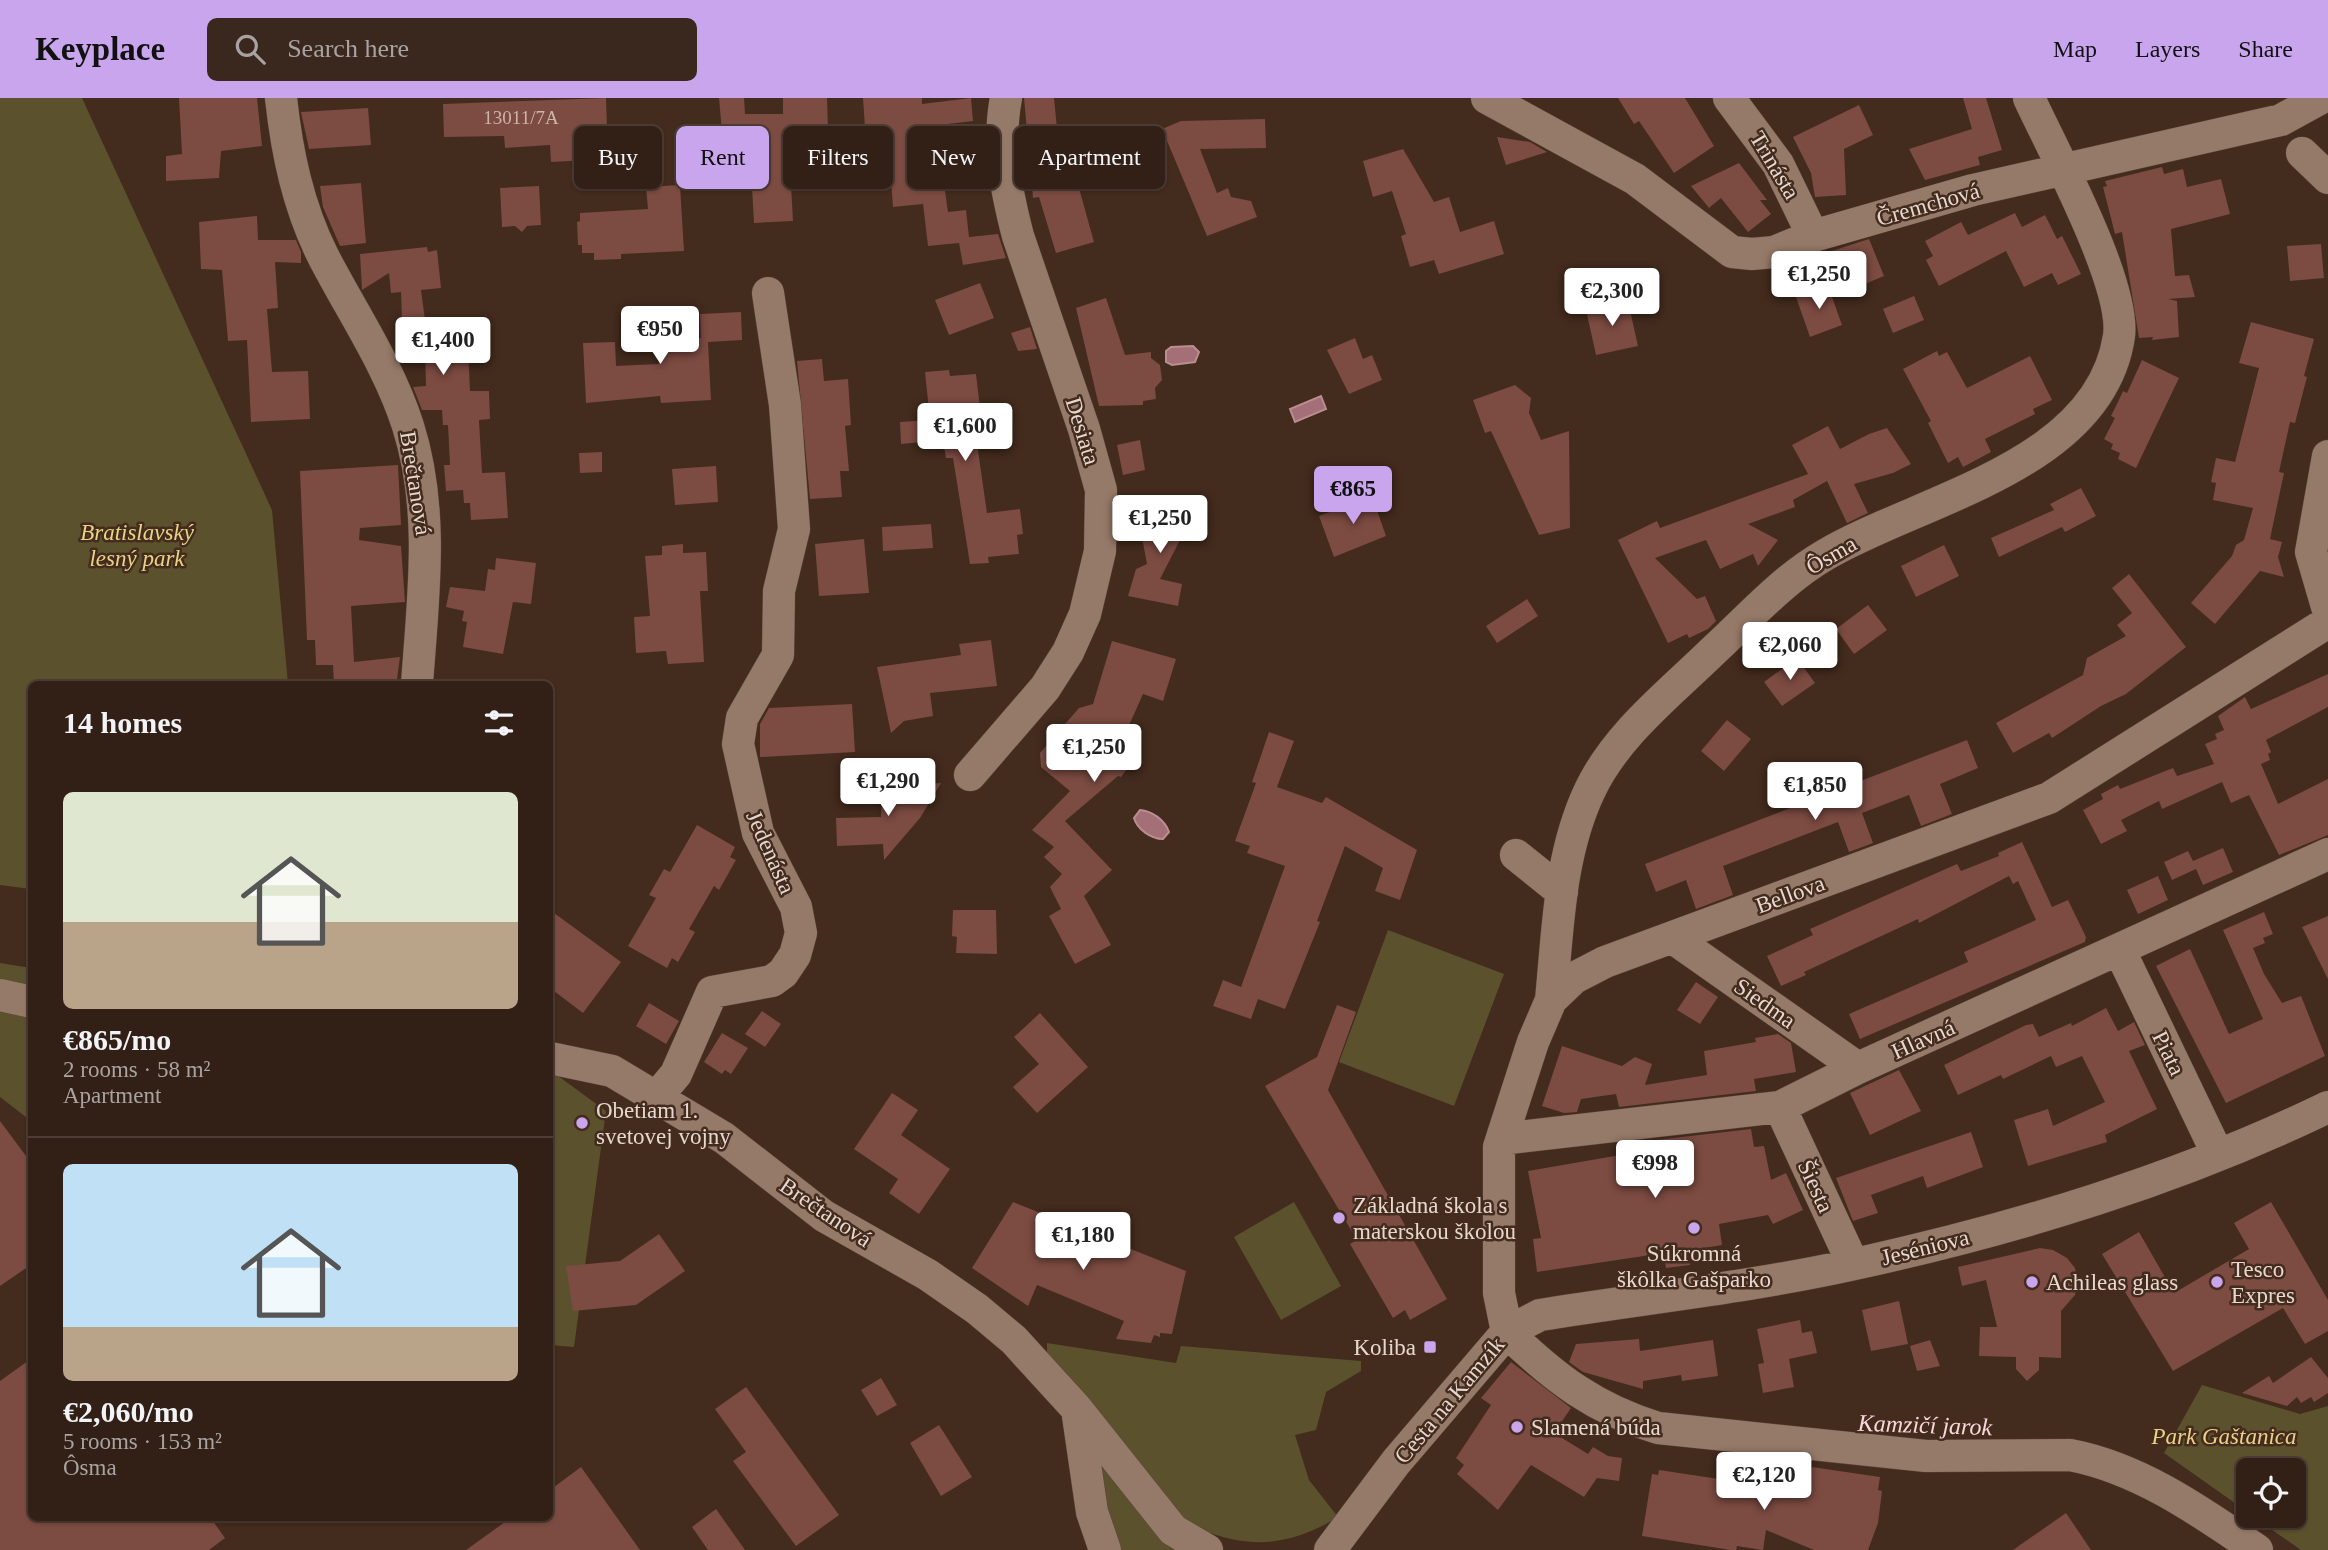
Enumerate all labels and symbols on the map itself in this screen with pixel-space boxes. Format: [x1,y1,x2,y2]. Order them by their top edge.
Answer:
house number: 13011/7A [483,107,559,128]
street label: Trinásta [1745,127,1804,204]
street label: Čremchová [1873,177,1983,231]
pin: €1,250 [1762,252,1876,311]
pin: €2,300 [1555,268,1669,328]
pin: €950 [619,306,701,366]
pin: €1,400 [386,317,500,377]
street label: Desiata [1060,395,1105,468]
pin: €1,600 [908,404,1022,463]
street label: Brečtanová [395,429,436,537]
pin: €865 [1312,466,1394,526]
pin: €1,250 [1103,496,1217,555]
park label: Bratislavský lesný park [80,520,195,571]
street label: Ôsma [1801,530,1861,580]
pin: €2,060 [1733,622,1847,682]
pin: €1,250 [1037,724,1151,784]
pin: €1,290 [831,758,945,818]
pin: €1,850 [1758,762,1872,822]
street label: Jedenásta [741,807,800,898]
street label: Bellova [1752,870,1828,918]
street label: Siedma [1729,973,1800,1033]
street label: Hlavná [1888,1015,1959,1064]
street label: Piata [2147,1027,2190,1079]
place label: Obetiam 1. svetovej vojny [596,1098,731,1149]
marker: Obetiam 1. svetovej vojny [574,1115,590,1131]
pin: €998 [1614,1140,1696,1200]
street label: Šiesta [1793,1156,1839,1216]
street label: Brečtanová [775,1173,876,1252]
place label: Základná škola s materskou školou [1353,1193,1516,1244]
marker: Základná škola s materskou školou [1331,1210,1347,1226]
pin: €1,180 [1026,1212,1140,1272]
marker: Súkromná škôlka Gašparko [1686,1220,1702,1236]
street label: Jeséniova [1879,1225,1972,1270]
place label: Súkromná škôlka Gašparko [1617,1241,1771,1292]
place label: Tesco Expres [2231,1257,2295,1308]
place label: Achileas glass [2046,1270,2178,1295]
marker: Achileas glass [2024,1274,2040,1290]
marker: Tesco Expres [2209,1274,2225,1290]
street label: Cesta na Kamzík [1389,1332,1510,1469]
place label: Koliba [1353,1335,1416,1360]
marker: Koliba [1422,1339,1438,1355]
water label: Kamzičí jarok [1856,1410,1993,1440]
place label: Slamená búda [1531,1415,1661,1440]
marker: Slamená búda [1509,1419,1525,1435]
park label: Park Gaštanica [2150,1424,2297,1449]
pin: €2,120 [1707,1452,1821,1512]

